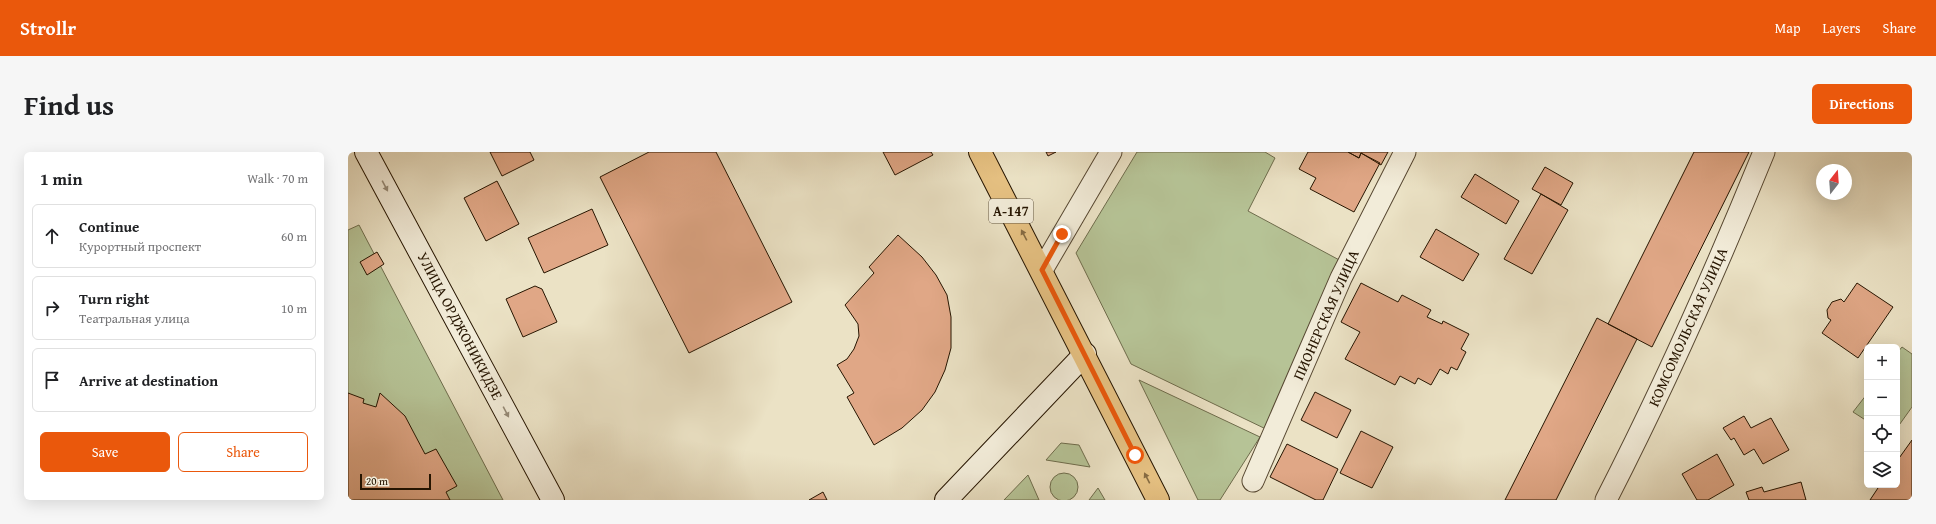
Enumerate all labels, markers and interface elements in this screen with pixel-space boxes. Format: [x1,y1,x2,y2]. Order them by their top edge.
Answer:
text: Strollr [20,14,76,42]
text: Map [1775,18,1801,38]
text: Layers [1823,18,1861,38]
text: Share [1883,18,1916,38]
text: Find us [24,84,114,125]
button: Directions [1812,84,1912,124]
north arrow [1816,164,1852,200]
text: 1 min [40,166,82,191]
text: Walk · 70 m [247,169,308,188]
one-way arrow [381,180,388,192]
road number: А-147 [989,199,1033,223]
text: Continue [79,216,140,237]
icon: ahead [41,225,63,247]
route end [1053,225,1071,243]
text: 60 m [281,227,307,246]
one-way arrow [1021,230,1027,241]
text: Курортный проспект [79,237,201,256]
street label: КОМСОМОЛЬСКАЯ УЛИЦА [1643,244,1732,410]
street label: ПИОНЕРСКАЯ УЛИЦА [1287,246,1364,383]
street label: УЛИЦА ОРДЖОНИКИДЗЕ [413,248,508,404]
text: Turn right [79,288,150,309]
icon: right [41,297,63,319]
text: 10 m [281,299,307,318]
text: Театральная улица [79,309,190,328]
map controls [1864,344,1900,488]
button: + [1864,344,1900,380]
icon: arrive [41,369,63,391]
text: Arrive at destination [79,370,218,391]
button: − [1864,380,1900,416]
one-way arrow [502,406,509,418]
button: locate [1864,416,1900,452]
button: Save [40,432,170,472]
button: Share [178,432,308,472]
route start [1126,446,1144,464]
button: layers [1864,452,1900,488]
scale bar [360,472,431,491]
one-way arrow [1144,472,1150,483]
text: 20 m [366,473,388,489]

